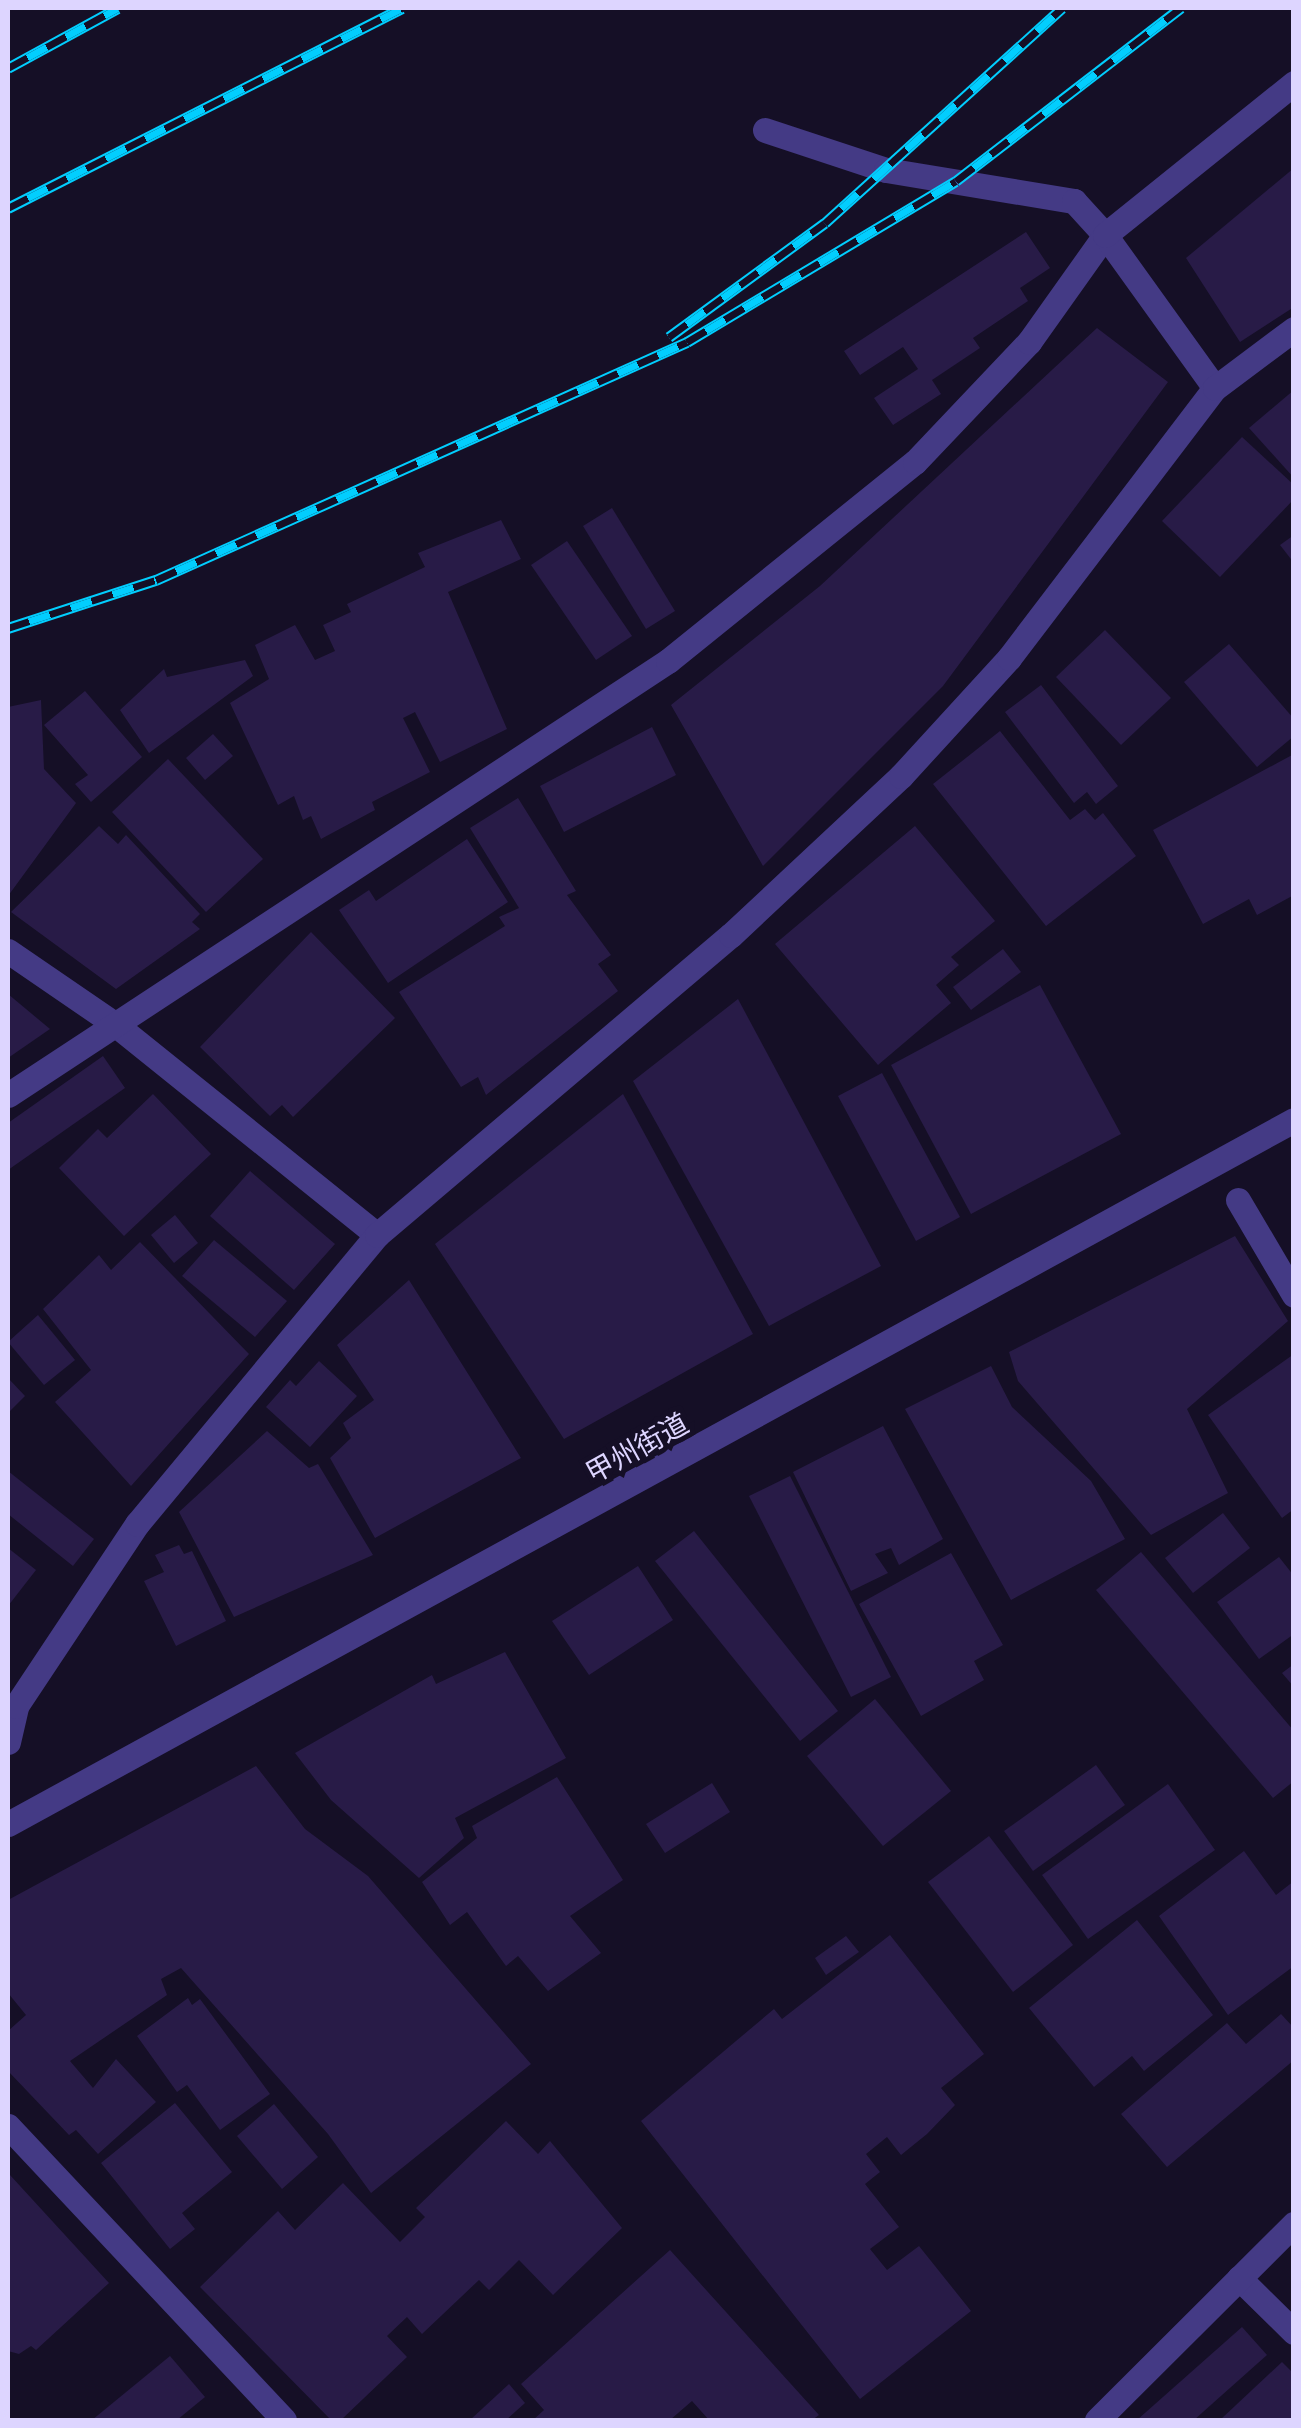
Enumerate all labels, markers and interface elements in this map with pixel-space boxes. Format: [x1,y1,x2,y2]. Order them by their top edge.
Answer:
street label: 甲州街道 [580,1406,694,1490]

